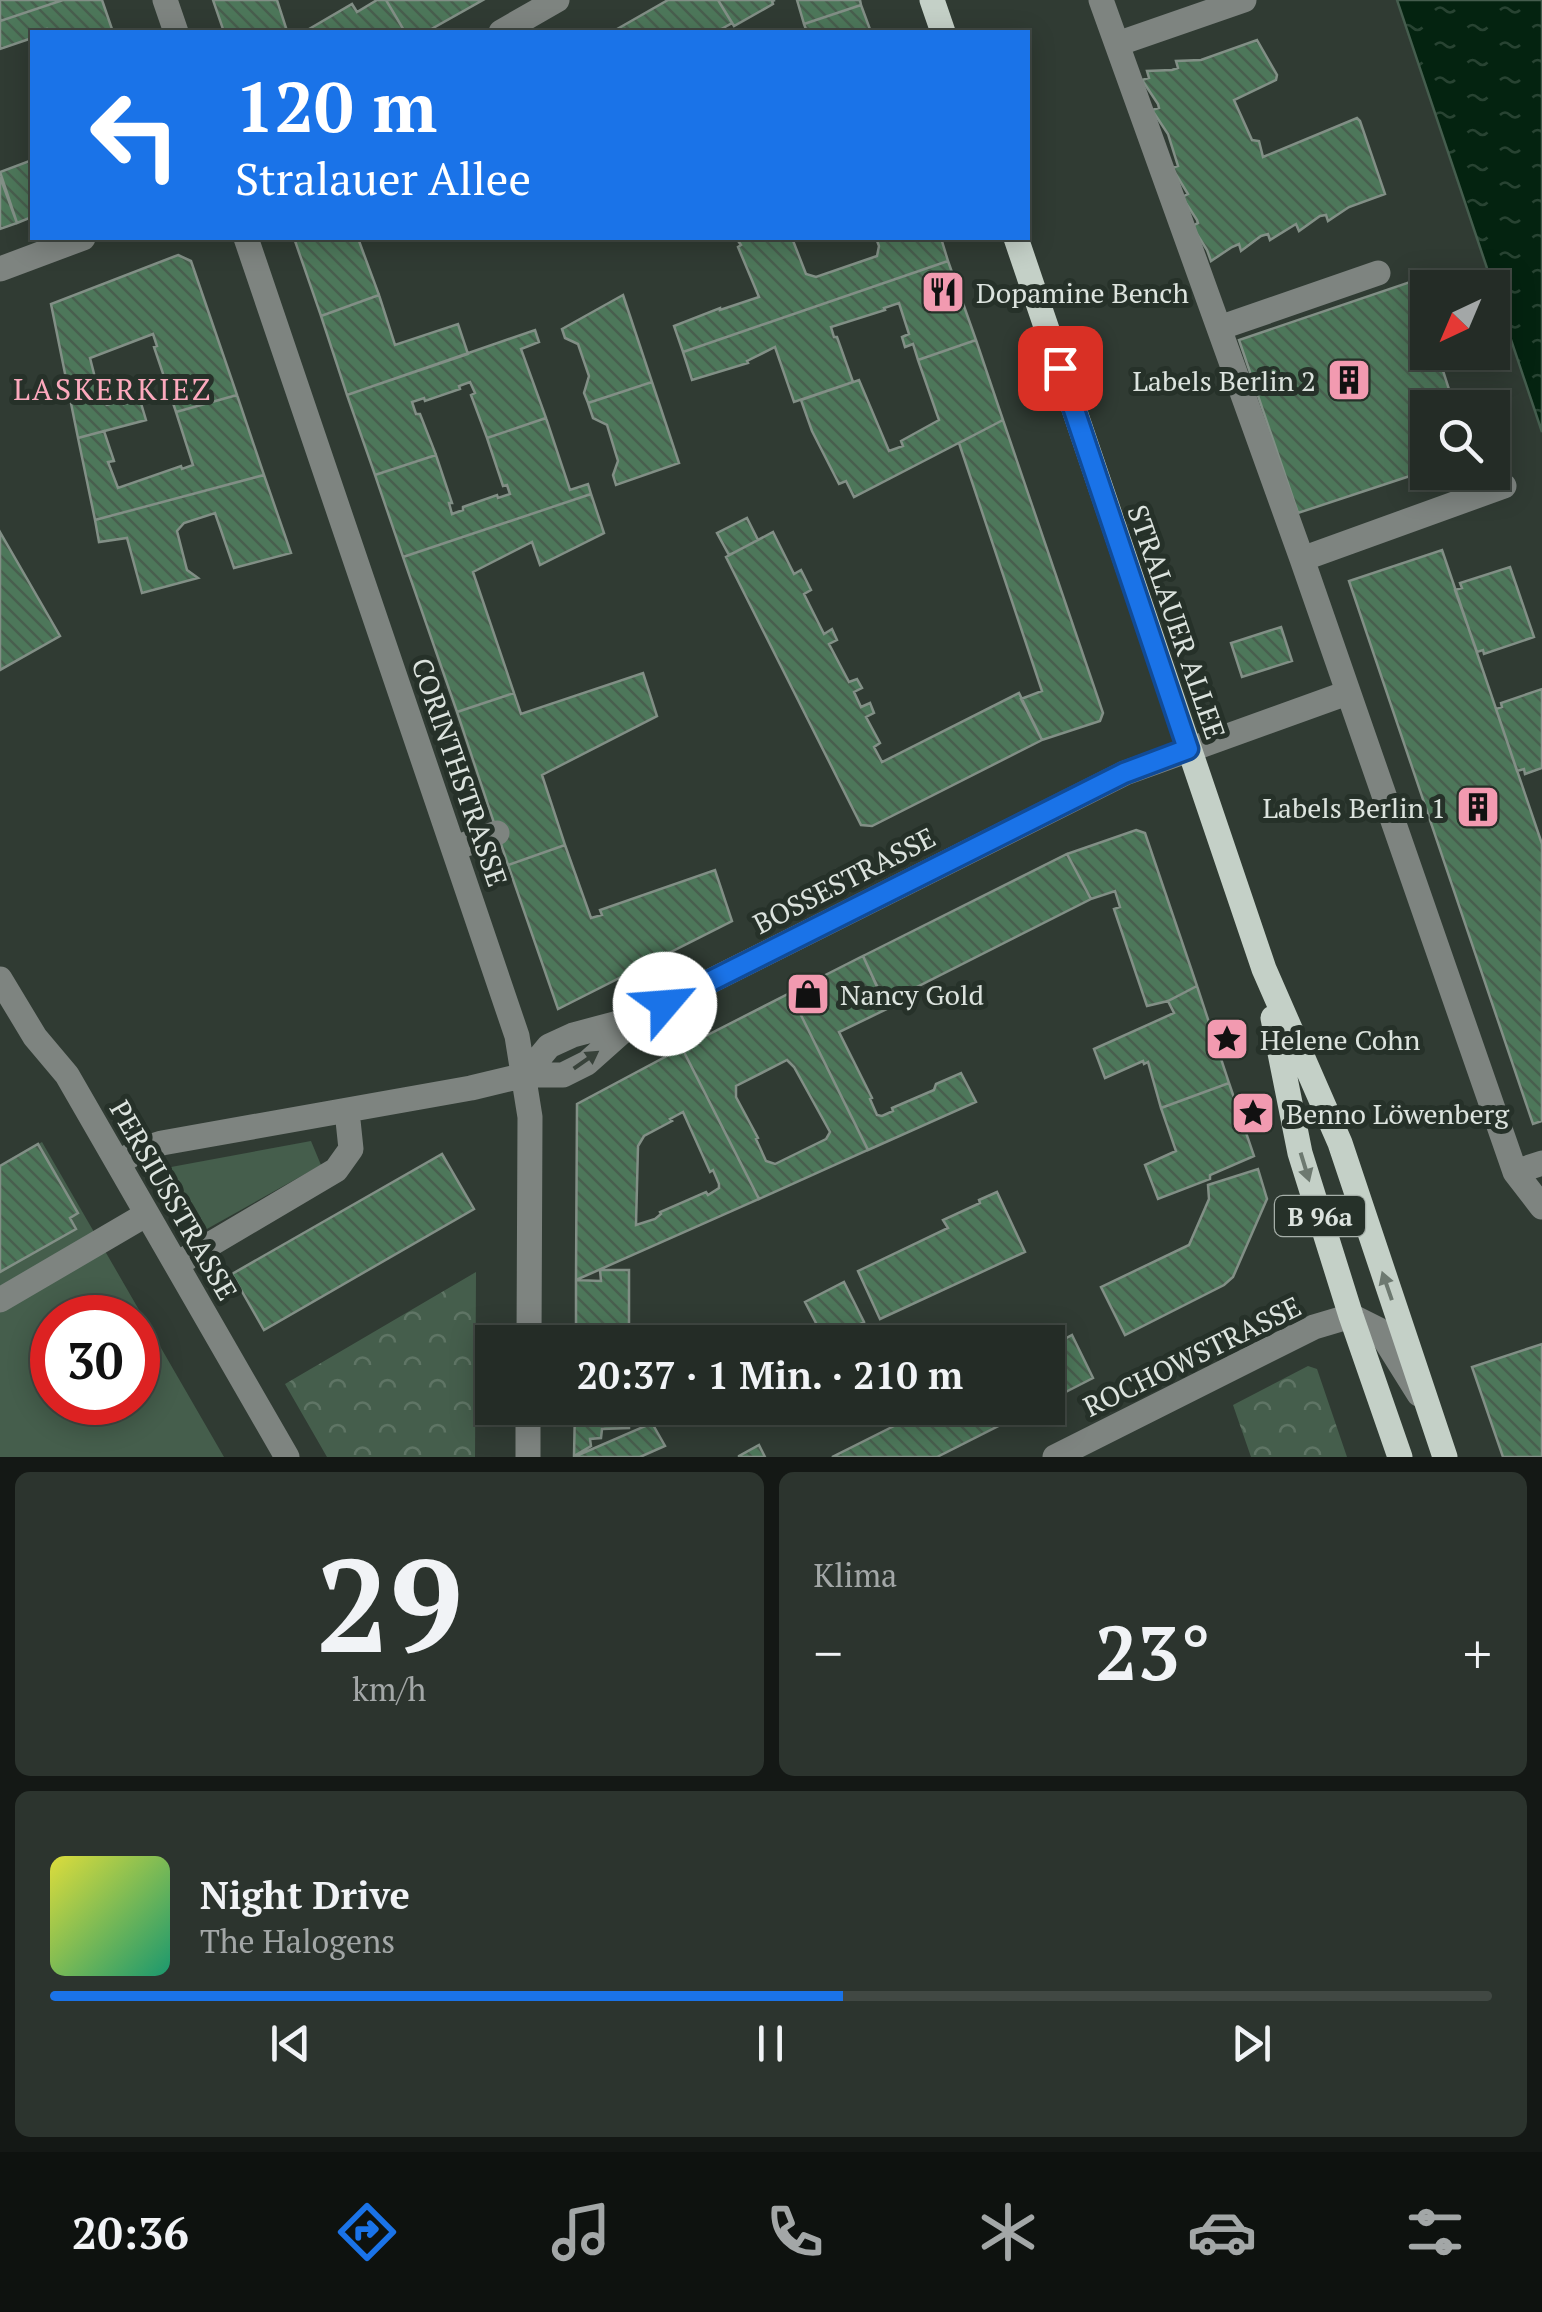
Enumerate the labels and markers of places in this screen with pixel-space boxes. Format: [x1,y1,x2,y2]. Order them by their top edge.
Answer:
restaurant icon: Dopamine Bench [920,269,966,315]
place label: Dopamine Bench [976,274,1189,311]
pin [1018,326,1103,411]
building icon: Labels Berlin 2 [1326,357,1372,403]
place label: Labels Berlin 2 [1133,362,1316,399]
building icon: Labels Berlin 1 [1455,784,1501,830]
place label: Labels Berlin 1 [1263,789,1446,826]
shop icon: Nancy Gold [785,971,831,1017]
place label: Nancy Gold [840,976,984,1013]
place icon: Helene Cohn [1204,1016,1250,1062]
place label: Helene Cohn [1260,1021,1421,1058]
place icon: Benno Löwenberg [1230,1090,1276,1136]
place label: Benno Löwenberg [1286,1095,1510,1132]

